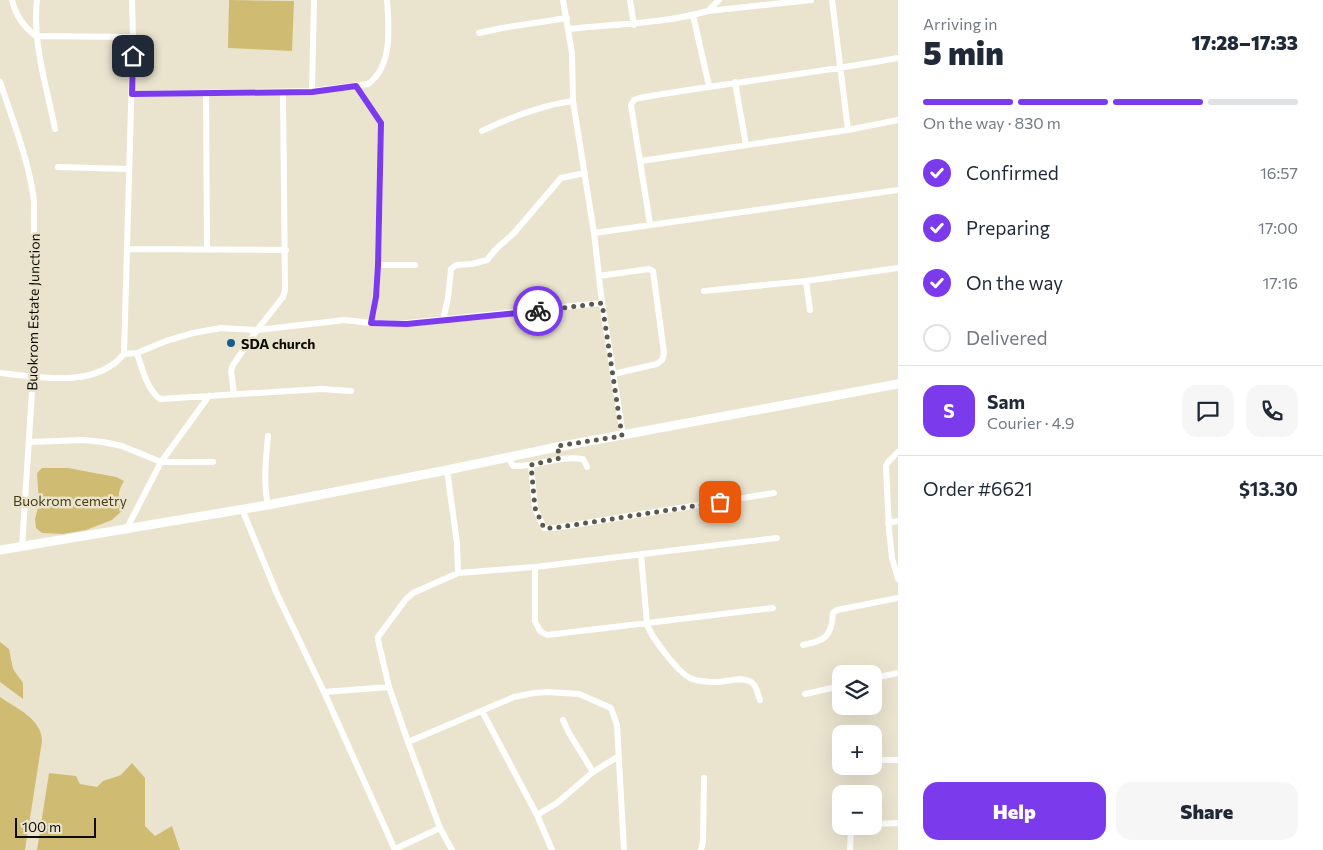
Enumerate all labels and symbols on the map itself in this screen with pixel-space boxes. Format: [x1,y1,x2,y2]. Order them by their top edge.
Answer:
pin [112,35,154,77]
street label: Buokrom Estate Junction [23,233,43,391]
courier [513,286,563,336]
place label: SDA church [241,335,315,352]
marker: SDA church [225,337,237,349]
pin [699,481,741,523]
park label: Buokrom cemetry [13,492,127,509]
scale bar [15,815,96,838]

